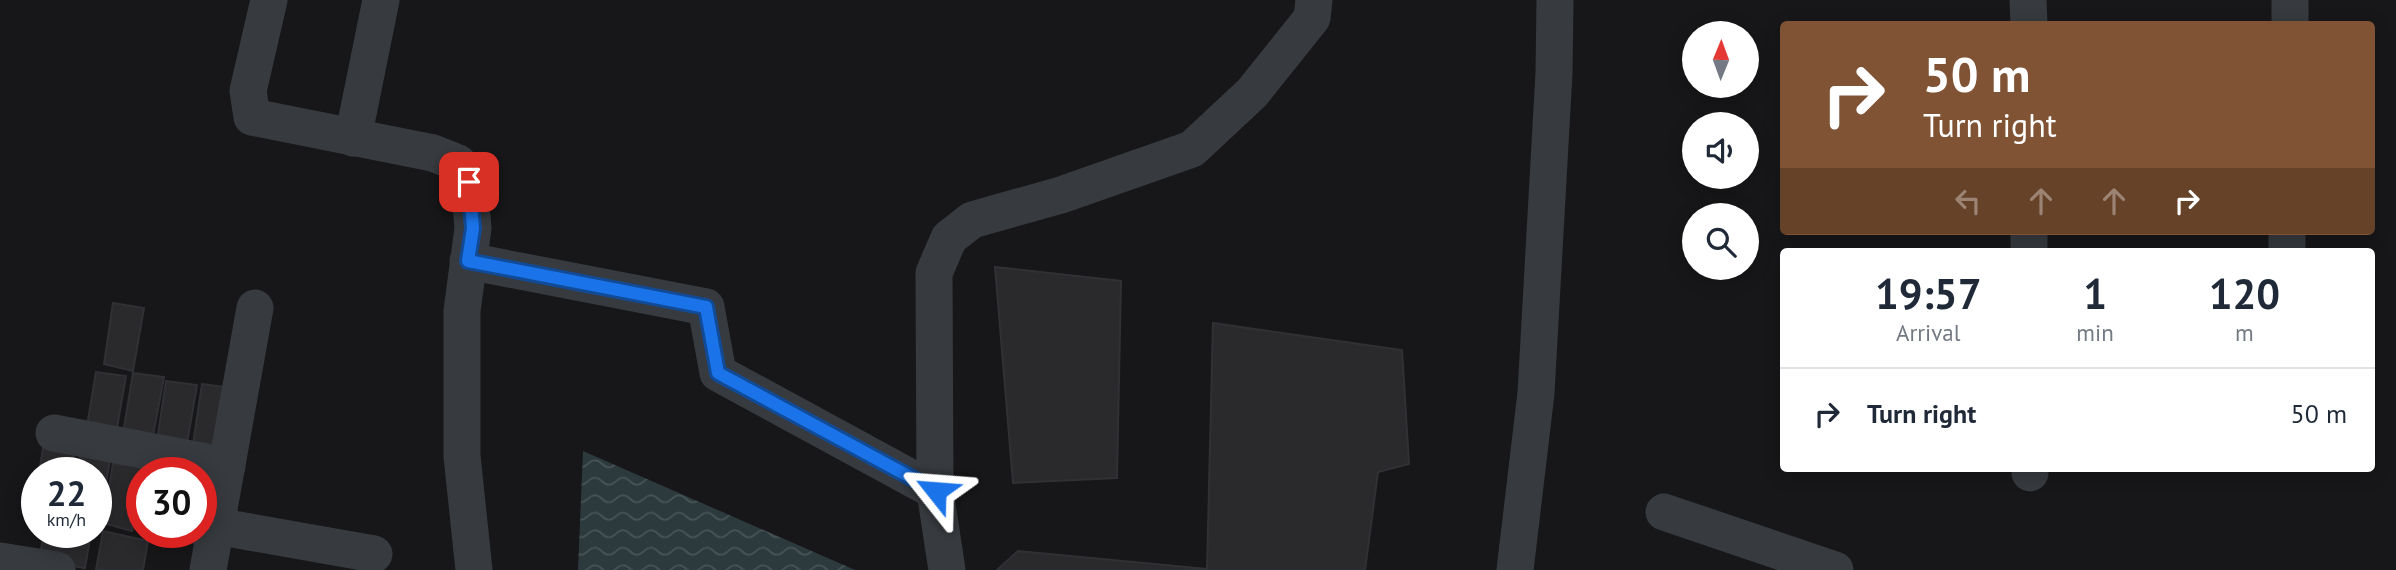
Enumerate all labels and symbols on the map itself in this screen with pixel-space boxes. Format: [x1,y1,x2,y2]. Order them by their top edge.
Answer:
north arrow [1682,21,1759,98]
pin [439,152,499,212]
position arrow [899,454,973,528]
speed limit sign: 30 [126,457,217,548]

